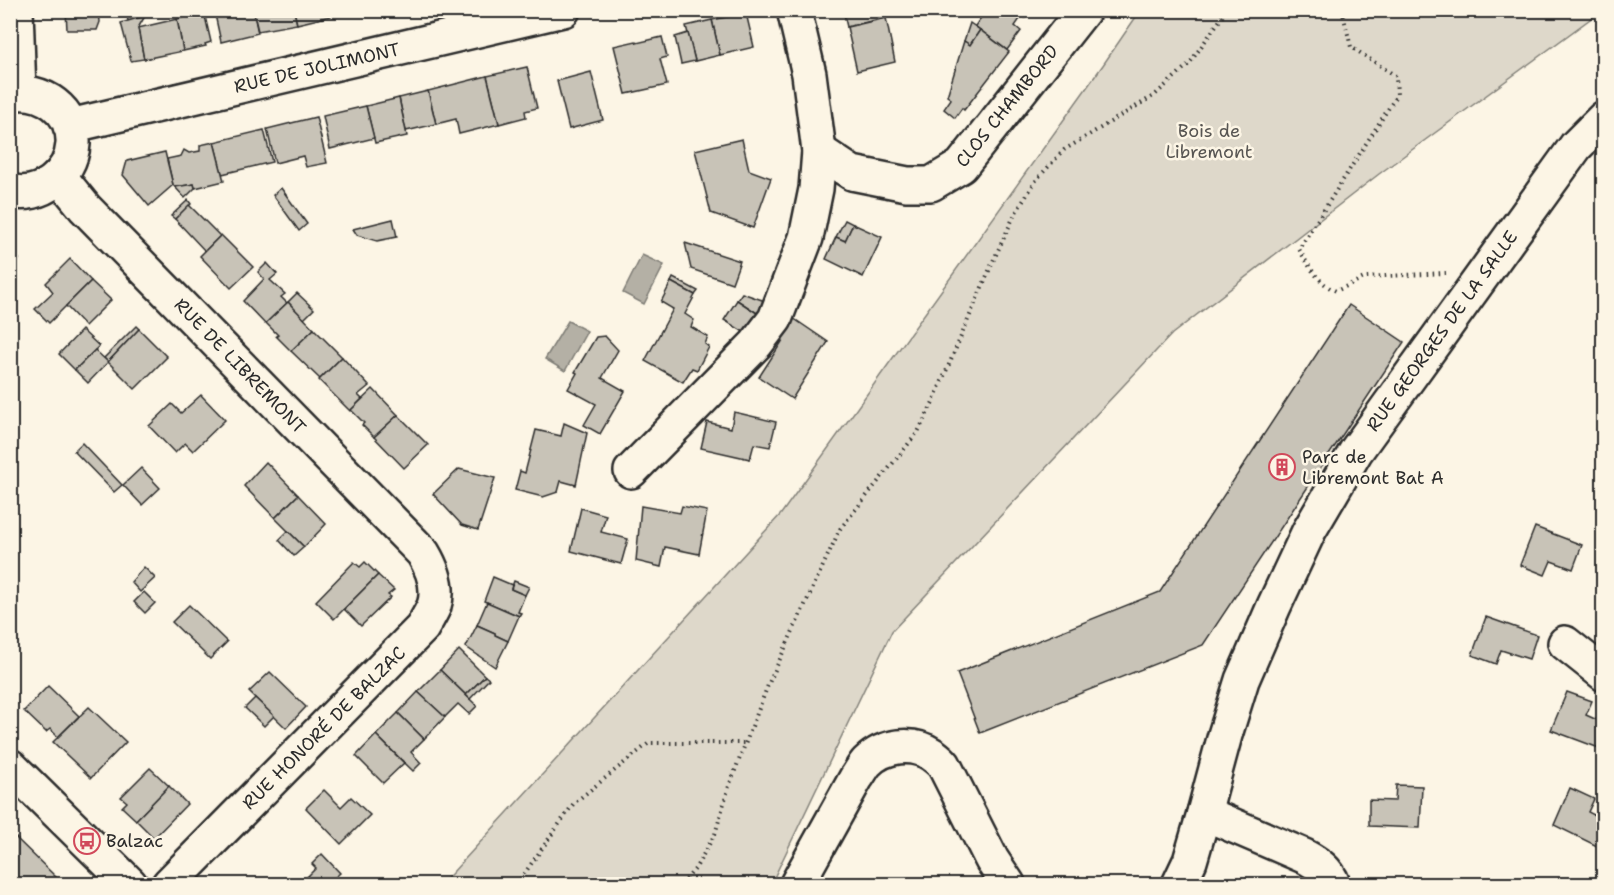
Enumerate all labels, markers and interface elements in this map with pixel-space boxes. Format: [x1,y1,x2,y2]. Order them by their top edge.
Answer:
street label: RUE DE JOLIMONT [232,37,402,99]
street label: CLOS CHAMBORD [950,40,1064,172]
park label: Bois de Libremont [1165,119,1253,164]
street label: RUE GEORGES DE LA SALLE [1361,226,1523,436]
street label: RUE DE LIBREMONT [169,293,311,439]
place label: Parc de Libremont Bat A [1302,445,1444,490]
building icon: Parc de Libremont Bat A [1267,452,1297,482]
street label: RUE HONORÉ DE BALZAC [237,641,411,815]
bus stop icon: Balzac [72,826,102,856]
place label: Balzac [106,829,163,853]

